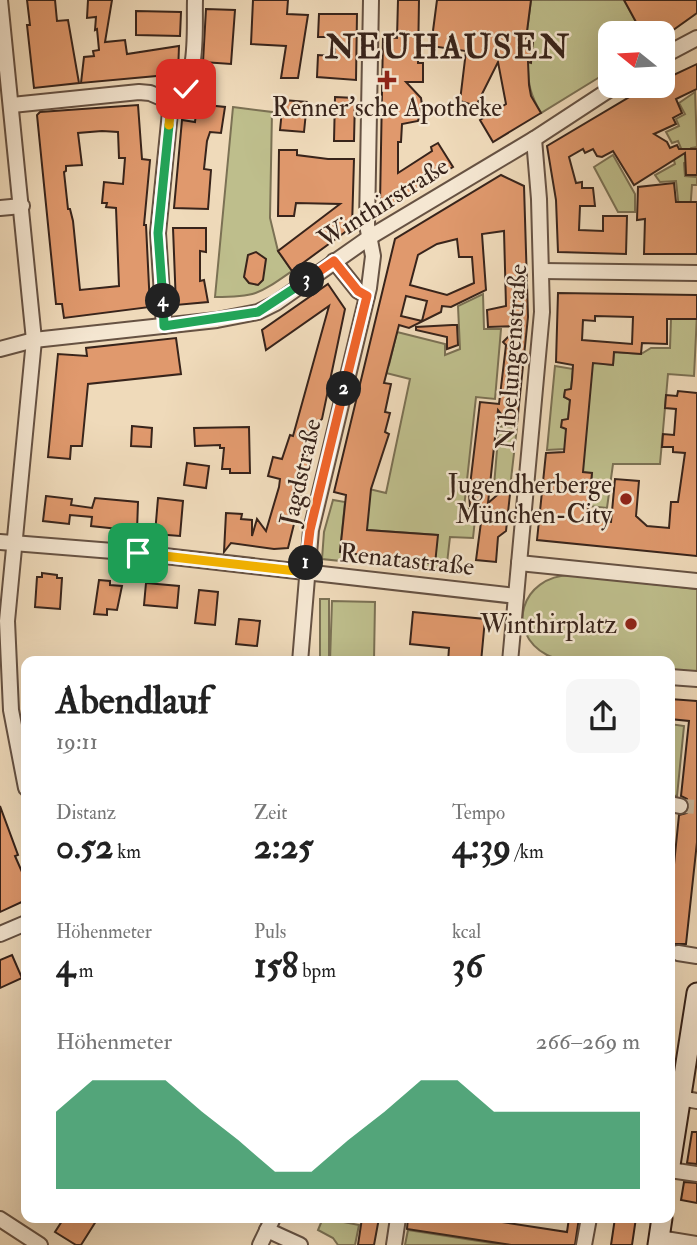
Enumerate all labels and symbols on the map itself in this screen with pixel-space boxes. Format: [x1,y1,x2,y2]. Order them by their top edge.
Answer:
north arrow [598,21,676,98]
district label: NEUHAUSEN [324,27,571,68]
pin [156,59,216,119]
marker: Renner'sche Apotheke [379,72,395,88]
place label: Renner'sche Apotheke [272,92,502,125]
street label: Winthirstraße [311,150,455,256]
pin: 3 [290,262,324,298]
street label: Nibelungenstraße [490,263,534,451]
pin: 4 [146,284,180,318]
pin: 2 [326,372,362,406]
street label: Jagdstraße [273,415,329,530]
place label: Jugendherberge München-City [447,469,613,531]
marker: Jugendherberge München-City [618,491,634,507]
pin [108,523,168,583]
street label: Renatastraße [338,537,476,583]
pin: 1 [288,546,324,580]
place label: Winthirplatz [479,609,617,642]
marker: Winthirplatz [623,616,639,632]

